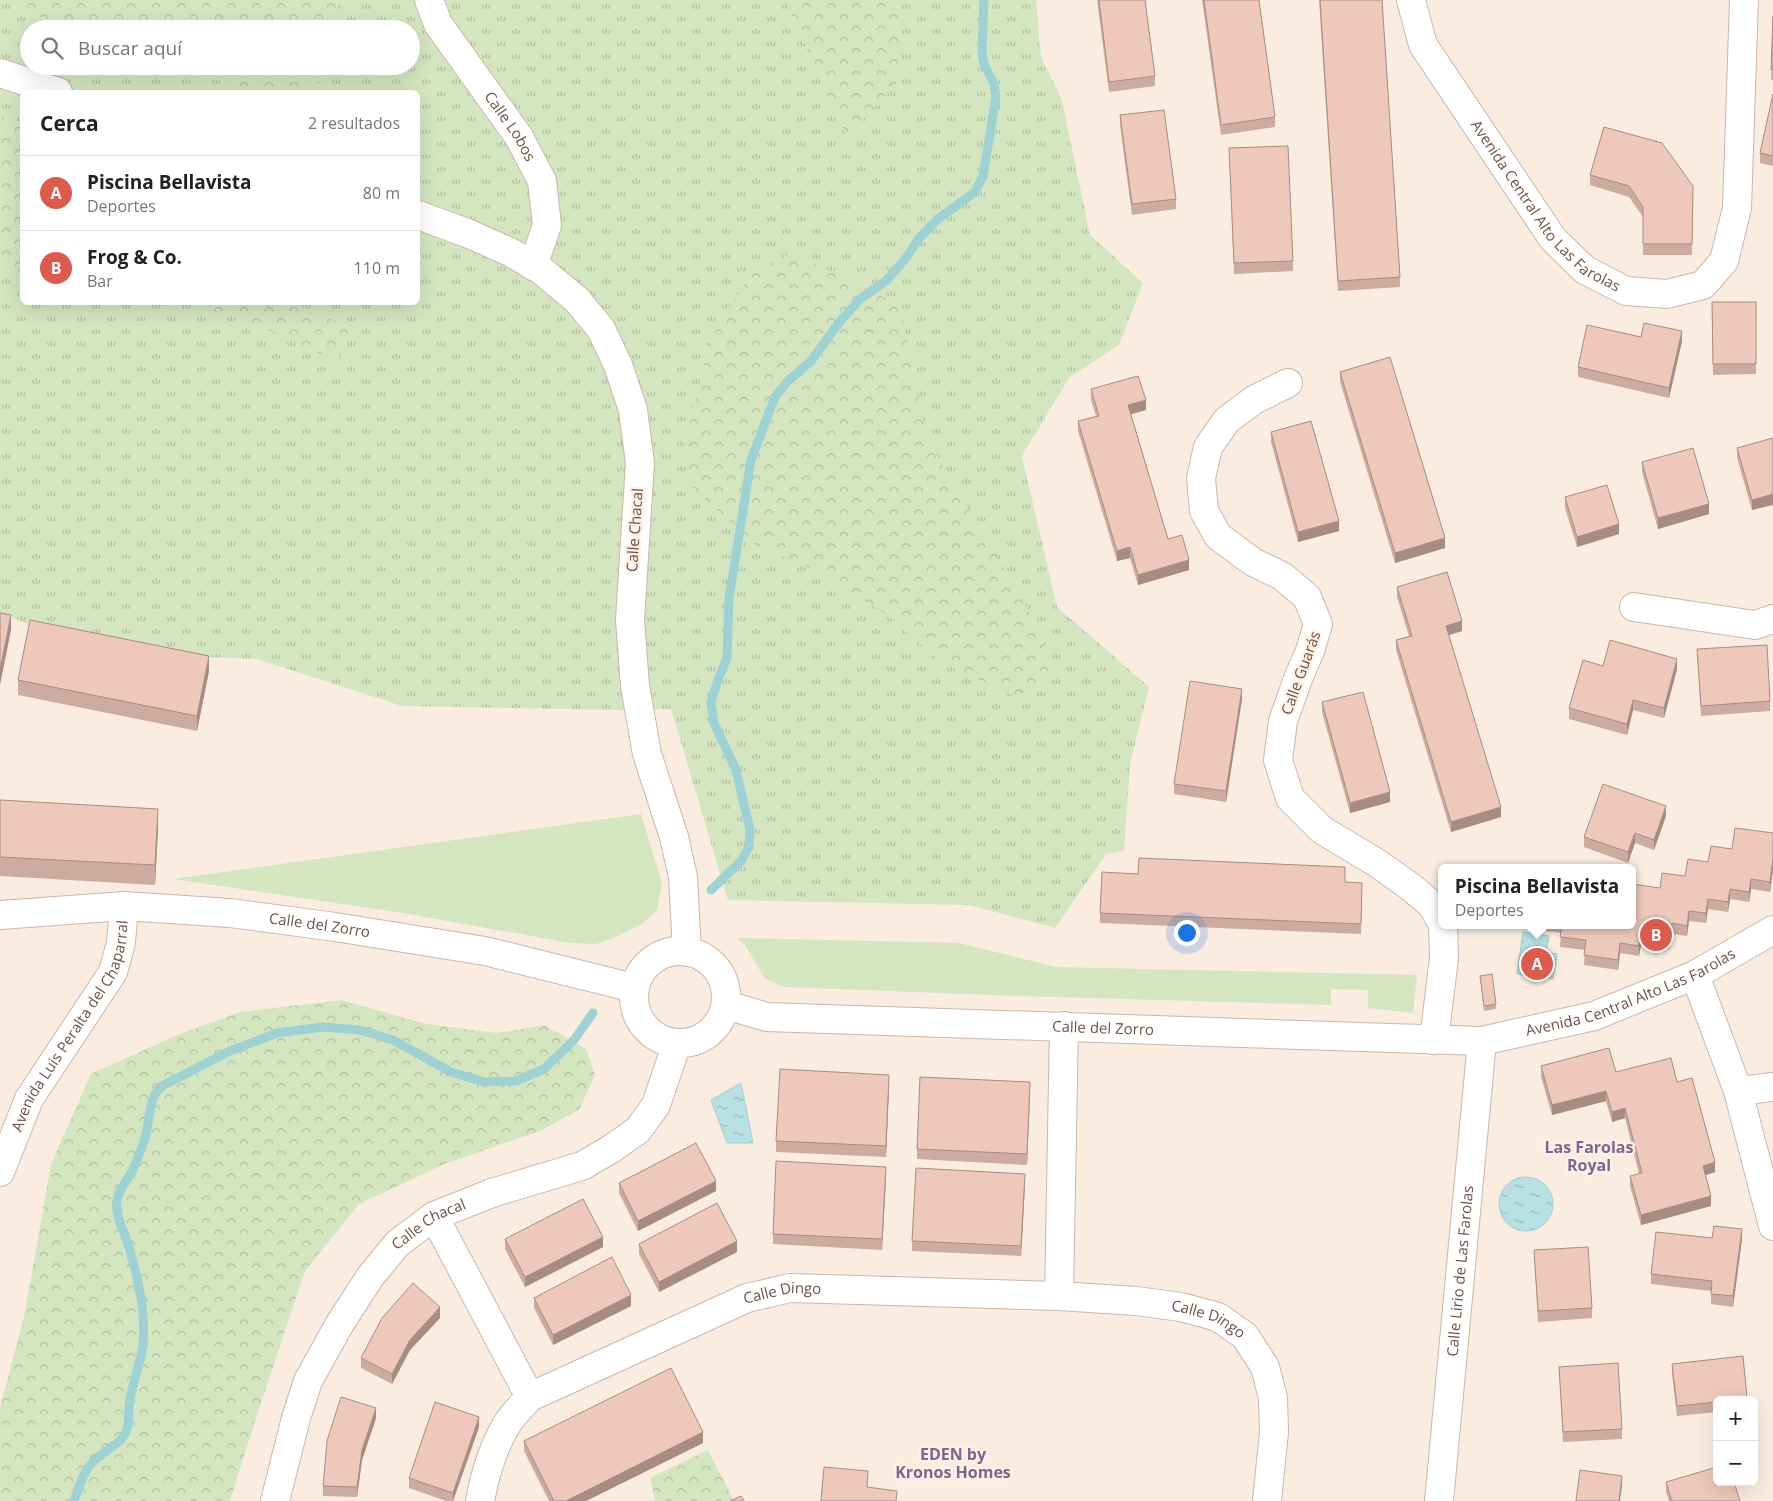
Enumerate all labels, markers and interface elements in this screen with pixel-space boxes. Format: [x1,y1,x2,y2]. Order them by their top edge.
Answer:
search box [20,20,420,75]
icon: search [38,34,66,62]
text: Buscar aquí [78,35,182,61]
street label: Calle Lobos [480,87,541,165]
text: Cerca [40,109,99,137]
text: 2 resultados [308,112,400,134]
street label: Avenida Central Alto Las Farolas [1467,116,1624,295]
text: Piscina Bellavista [87,169,251,195]
text: A [50,182,62,204]
text: 80 m [363,182,400,204]
text: Deportes [87,195,156,217]
text: Frog & Co. [87,244,182,270]
text: B [51,257,61,279]
text: 110 m [354,257,400,279]
text: Bar [87,270,113,292]
street label: Calle Chacal [621,487,647,573]
street label: Calle Guarás [1276,628,1324,717]
popup [1438,864,1636,929]
text: Piscina Bellavista [1455,873,1619,899]
text: Deportes [1455,899,1524,921]
street label: Calle del Zorro [268,907,372,941]
pin: B [1640,916,1672,954]
street label: Avenida Luis Peralta del Chaparral [6,919,132,1134]
your location [1174,920,1200,946]
street label: Avenida Central Alto Las Farolas [1521,943,1737,1039]
pin: A [1521,945,1553,983]
street label: Calle del Zorro [1052,1016,1154,1039]
district label: Las Farolas Royal [1545,1136,1634,1176]
street label: Calle Lirio de Las Farolas [1442,1185,1477,1357]
street label: Calle Chacal [387,1193,468,1254]
street label: Calle Dingo [741,1277,822,1308]
street label: Calle Dingo [1171,1295,1250,1342]
map controls [1713,1396,1758,1486]
button: + [1713,1396,1758,1441]
button: − [1713,1441,1758,1486]
district label: EDEN by Kronos Homes [895,1443,1011,1483]

